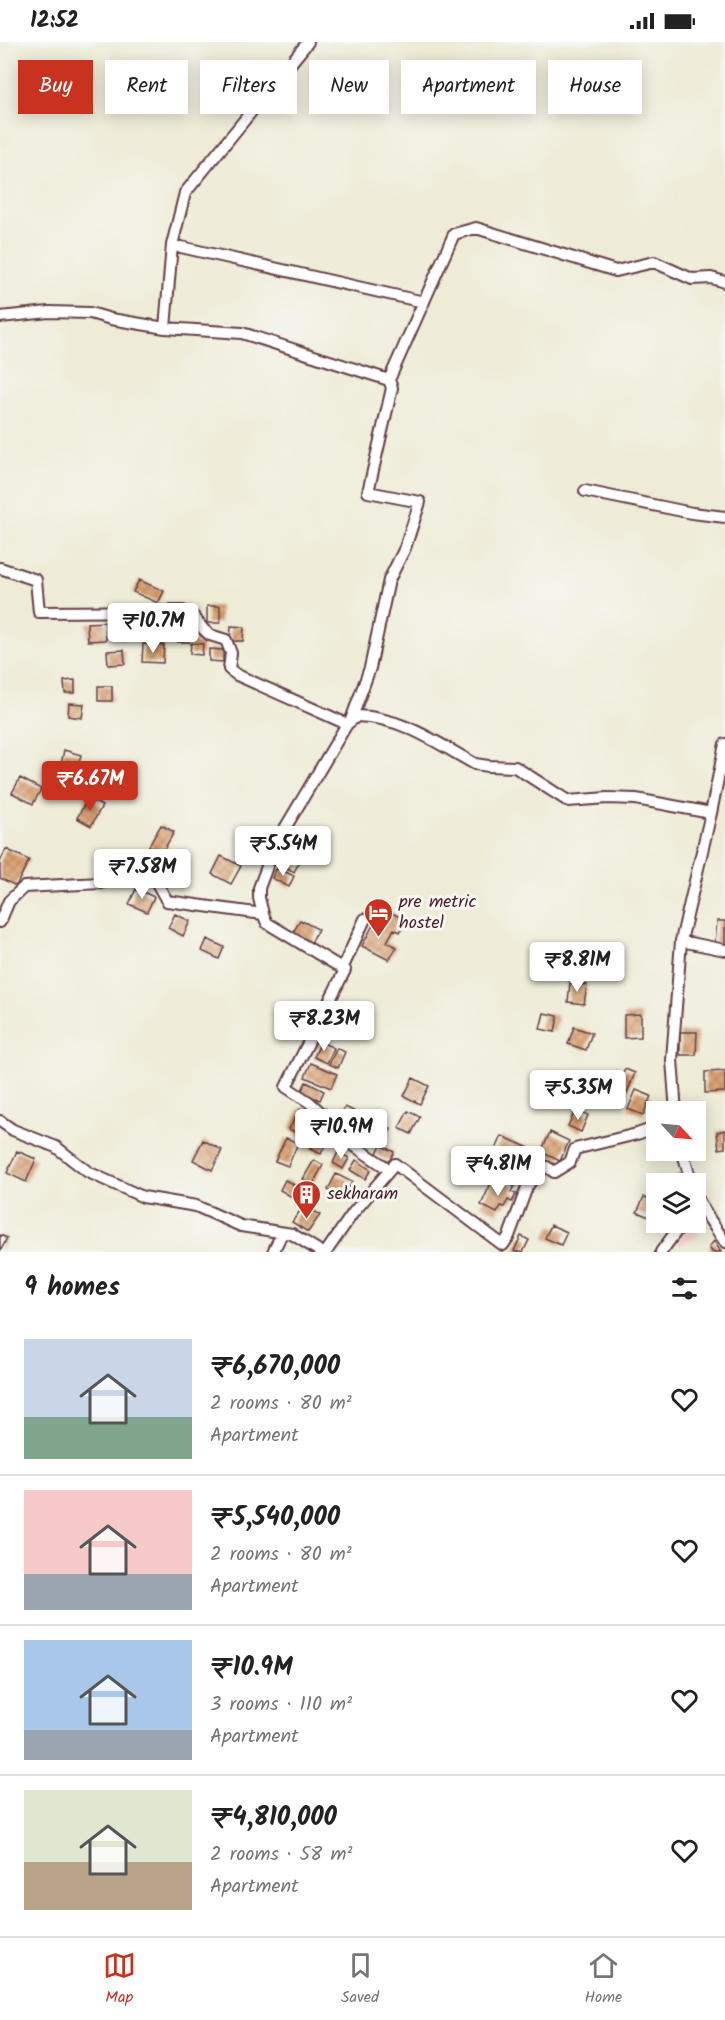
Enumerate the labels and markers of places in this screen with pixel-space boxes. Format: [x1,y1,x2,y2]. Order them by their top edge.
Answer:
pin: ₹10.7M [104,603,202,654]
pin: ₹6.67M [41,761,139,812]
pin: ₹5.54M [234,826,332,877]
pin: ₹7.58M [93,849,191,900]
place label: pre metric hostel [398,888,477,938]
hotel icon: pre metric hostel [362,896,394,938]
pin: ₹8.81M [528,942,626,993]
pin: ₹8.23M [275,1001,373,1052]
pin: ₹5.35M [529,1070,627,1121]
pin: ₹10.9M [292,1109,390,1160]
pin: ₹4.81M [449,1146,547,1197]
building icon: sekharam [290,1178,322,1220]
place label: sekharam [327,1180,398,1209]

